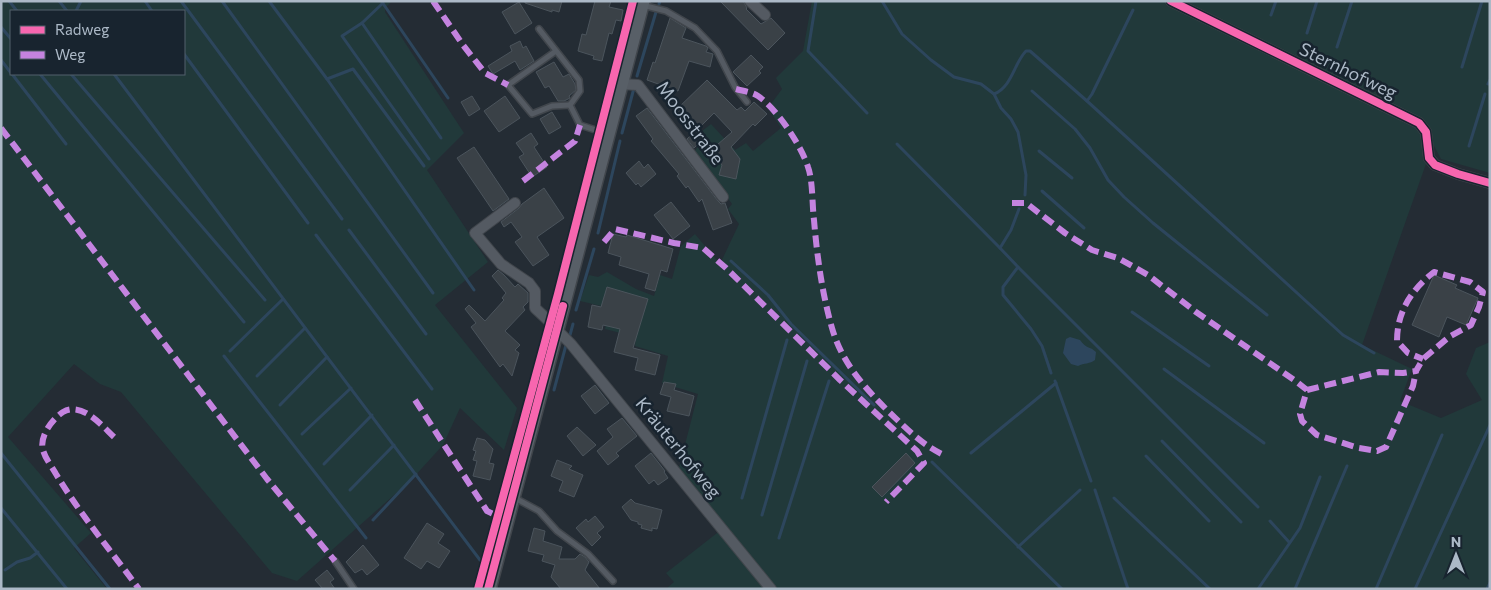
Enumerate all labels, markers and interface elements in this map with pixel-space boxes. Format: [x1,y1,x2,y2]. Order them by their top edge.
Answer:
legend [10,10,185,75]
text: Radweg [55,20,109,38]
street label: Sternhofweg [1296,37,1401,103]
text: Weg [55,45,85,63]
street label: Moosstraße [652,76,729,169]
street label: Kräuterhofweg [631,392,726,503]
north arrow [1431,530,1481,580]
text: N [1451,533,1461,550]

